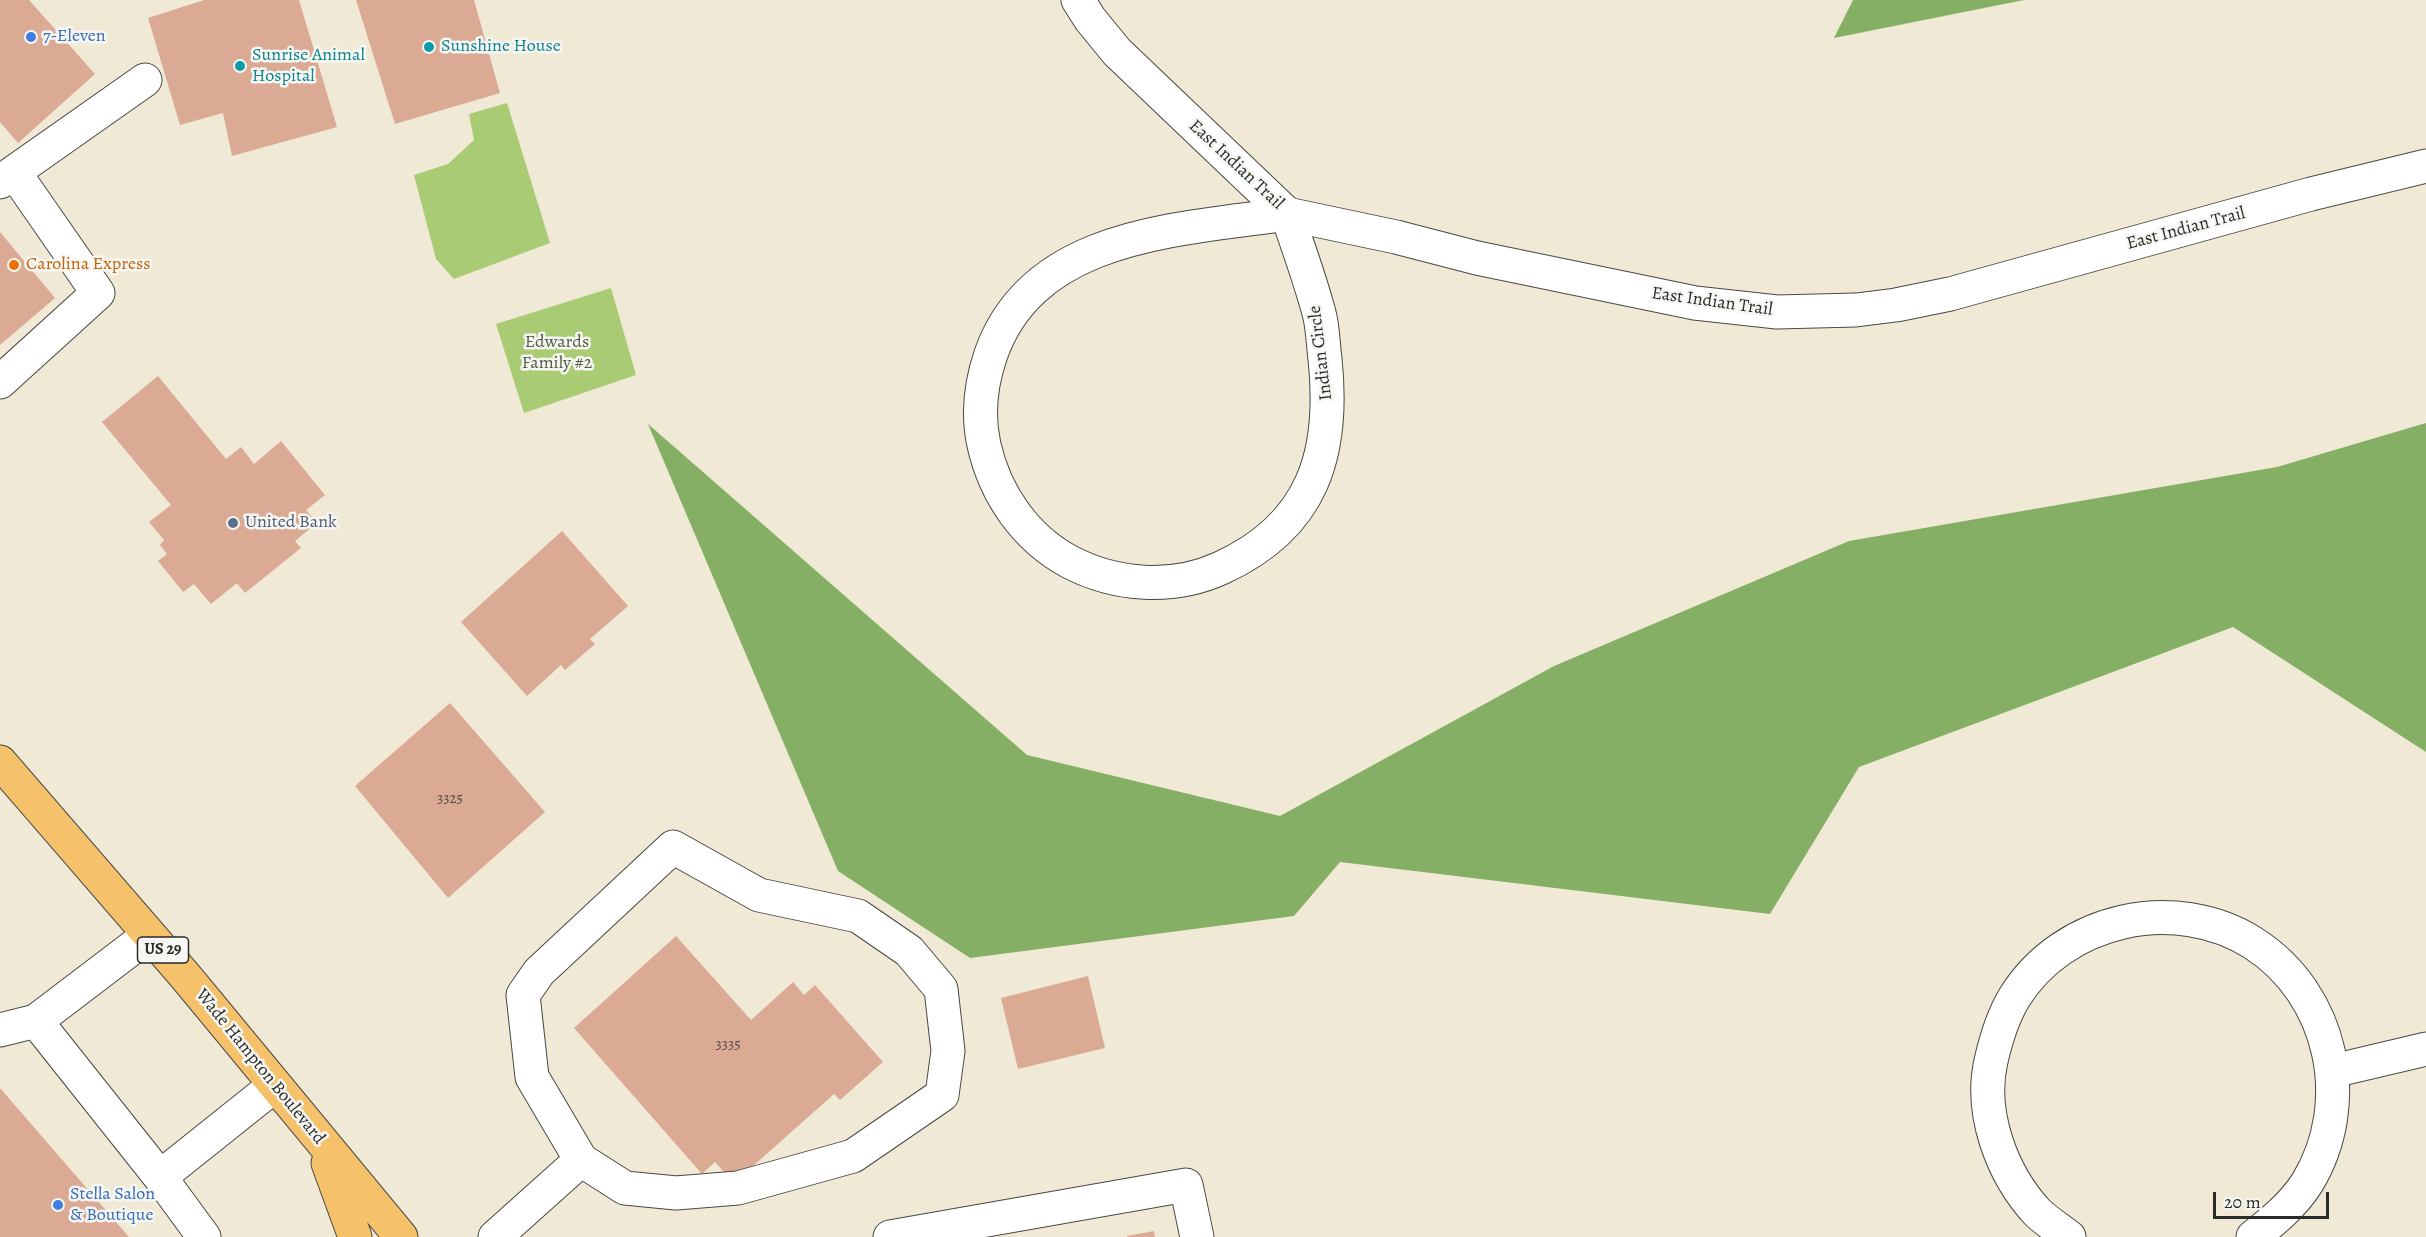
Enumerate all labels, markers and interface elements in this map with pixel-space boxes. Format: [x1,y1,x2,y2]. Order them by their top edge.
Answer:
place label: 7-Eleven [43,26,106,48]
marker: 7-Eleven [24,30,38,44]
place label: Sunshine House [441,36,561,58]
marker: Sunshine House [422,40,436,54]
place label: Sunrise Animal Hospital [252,45,365,88]
marker: Sunrise Animal Hospital [233,59,247,73]
street label: East Indian Trail [1184,115,1288,215]
street label: East Indian Trail [2124,203,2248,255]
place label: Carolina Express [26,254,151,276]
marker: Carolina Express [7,258,21,272]
street label: East Indian Trail [1650,283,1774,321]
street label: Indian Circle [1304,304,1338,402]
park label: Edwards Family #2 [522,332,592,374]
place label: United Bank [245,512,337,534]
marker: United Bank [226,516,240,530]
house number: 3325 [437,790,463,808]
road number: US 29 [138,937,188,963]
street label: Wade Hampton Boulevard [191,985,329,1149]
house number: 3335 [715,1036,741,1054]
scale bar [2216,1180,2332,1218]
place label: Stella Salon & Boutique [70,1184,155,1226]
text: 20 m [2224,1190,2261,1214]
marker: Stella Salon & Boutique [51,1198,65,1212]

